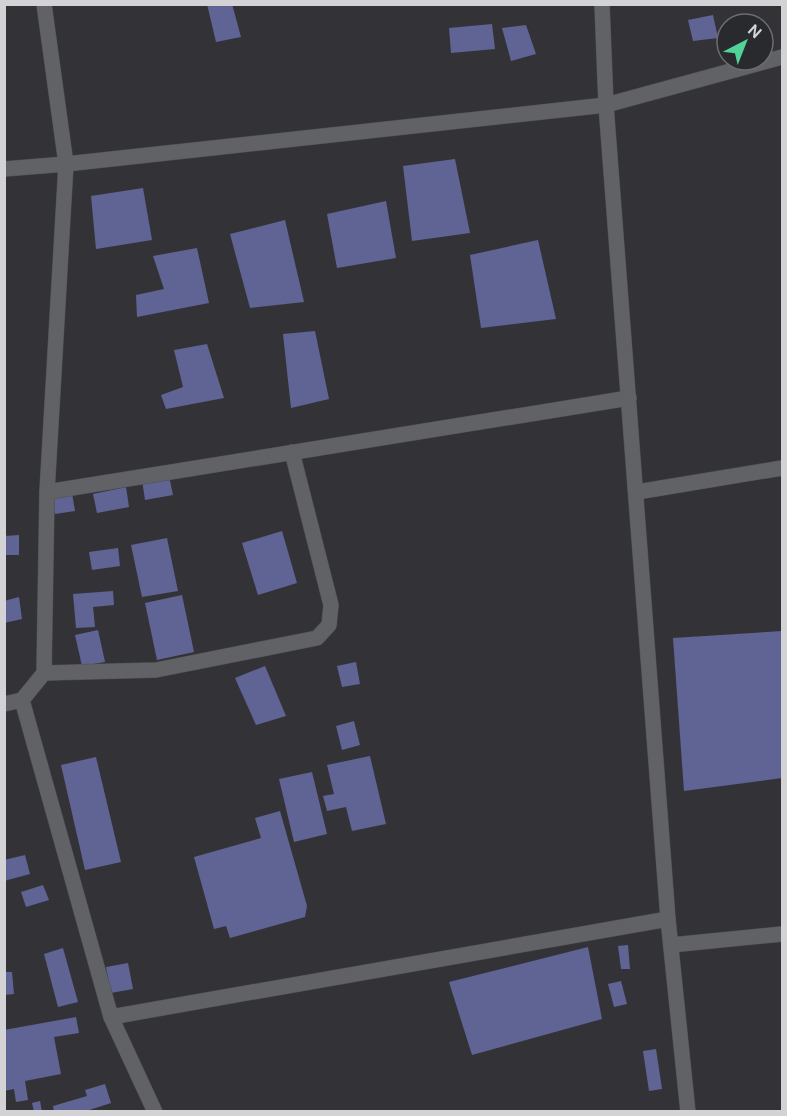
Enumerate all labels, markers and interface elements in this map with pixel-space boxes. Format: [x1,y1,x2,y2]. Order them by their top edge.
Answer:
north arrow [715,12,775,72]
text: N [743,20,766,43]

